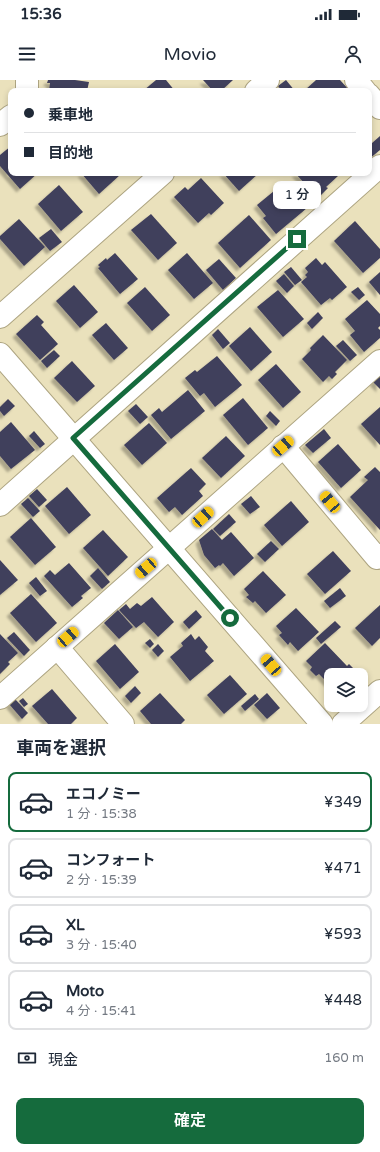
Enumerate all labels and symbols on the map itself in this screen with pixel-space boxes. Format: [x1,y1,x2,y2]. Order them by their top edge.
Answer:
callout: 1 分 [273,181,321,209]
route end [288,230,306,248]
car [270,434,296,458]
car [318,489,342,515]
car [190,505,216,529]
car [133,556,159,580]
route start [221,609,239,627]
car [55,625,81,649]
car [259,652,283,678]

